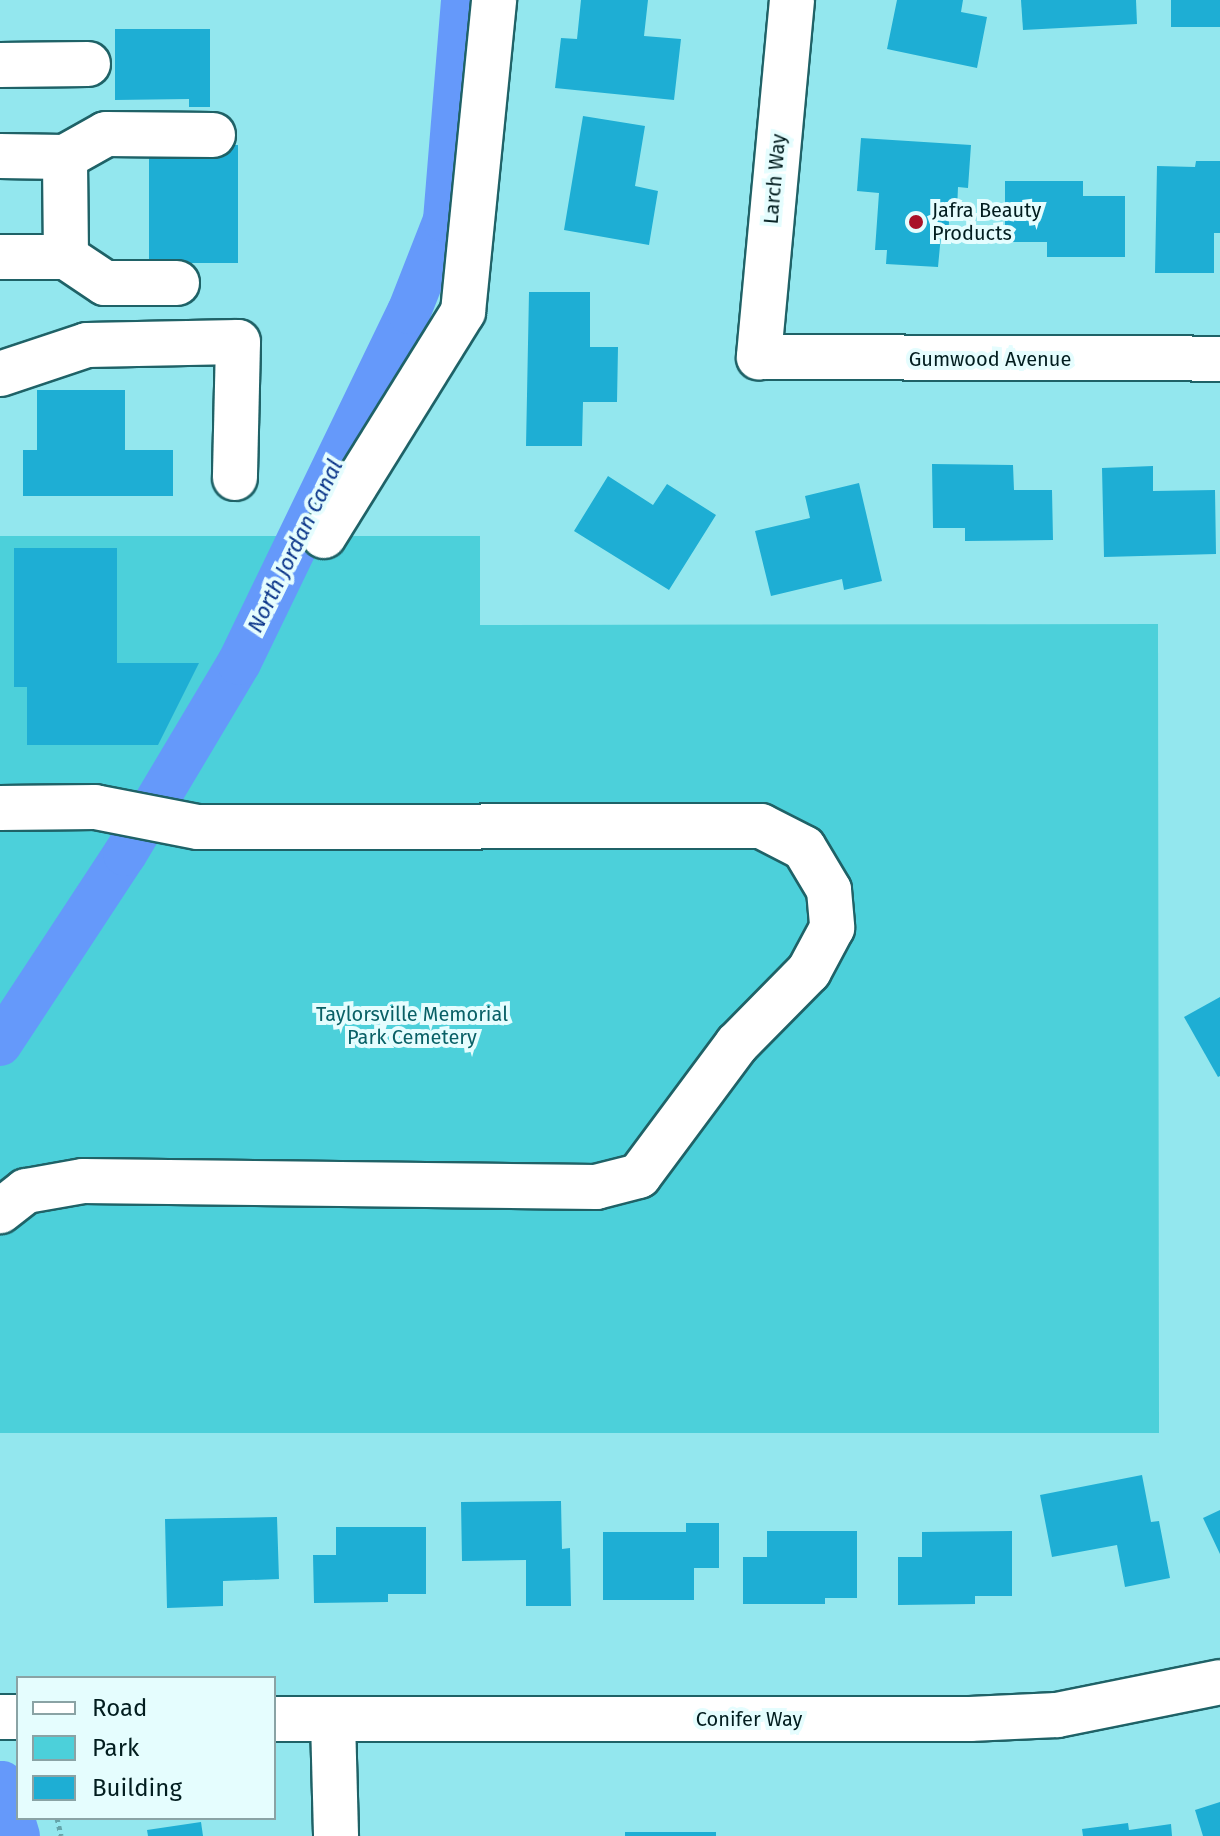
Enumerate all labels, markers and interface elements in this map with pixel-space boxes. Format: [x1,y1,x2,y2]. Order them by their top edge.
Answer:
street label: Larch Way [759,133,791,225]
place label: Jafra Beauty Products [932,198,1041,245]
marker: Jafra Beauty Products [907,213,925,231]
street label: Gumwood Avenue [909,347,1071,371]
water label: North Jordan Canal [242,455,348,637]
park label: Taylorsville Memorial Park Cemetery [316,1002,508,1049]
legend [16,1676,276,1820]
text: Road [92,1694,147,1722]
street label: Conifer Way [696,1707,802,1731]
text: Park [92,1734,139,1762]
text: Building [92,1774,182,1802]

